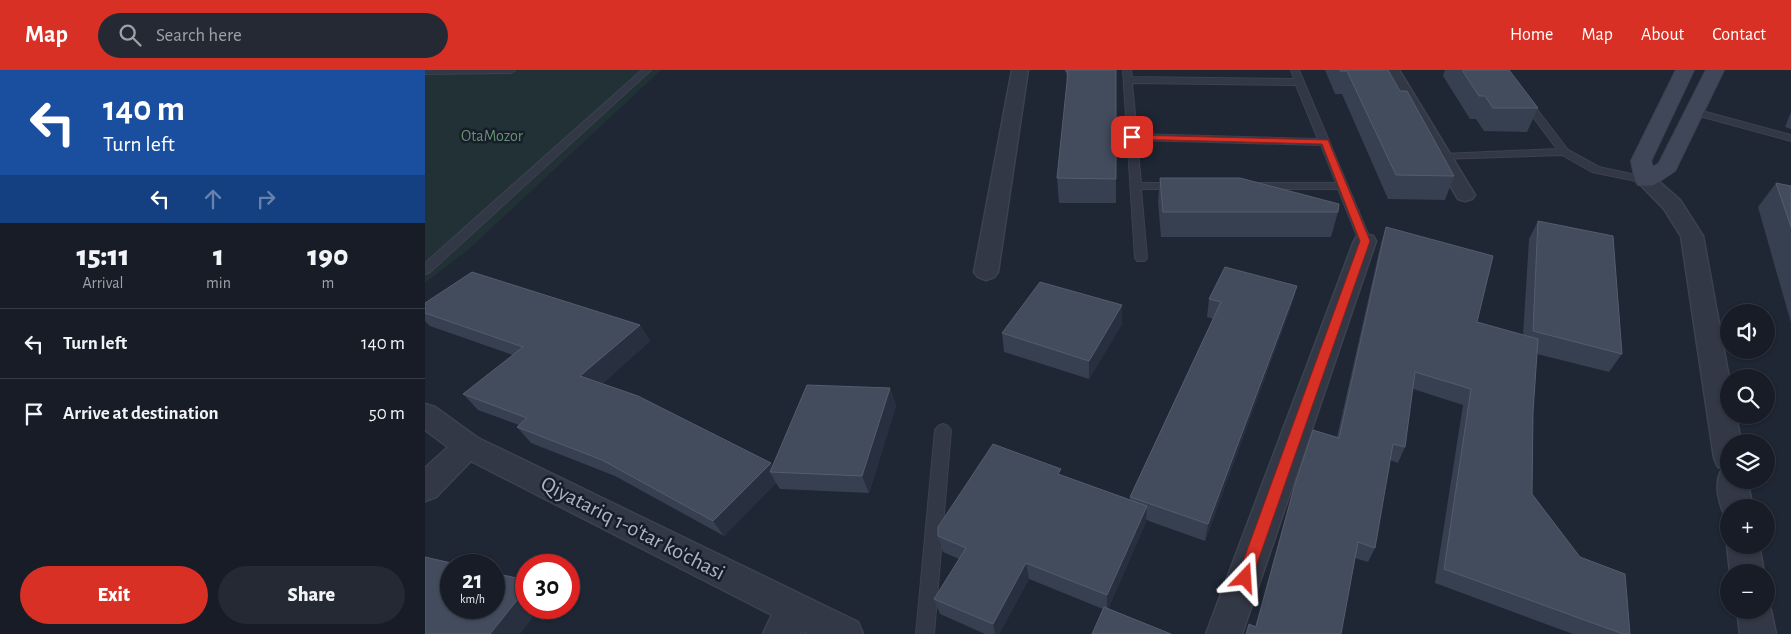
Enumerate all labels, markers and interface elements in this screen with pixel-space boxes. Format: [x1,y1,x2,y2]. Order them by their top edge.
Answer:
search box [98,13,448,58]
icon: search [116,21,144,49]
text: Map [25,23,68,47]
text: Search here [156,26,242,45]
text: Home [1510,26,1553,44]
text: Map [1581,26,1613,44]
text: About [1641,26,1684,44]
text: Contact [1712,26,1766,44]
icon: left [20,90,85,155]
text: 140 m [103,92,185,127]
pin [1111,116,1153,158]
icon: arrive [1118,123,1146,151]
park label: OtaMozor [461,128,524,144]
text: Turn left [103,133,175,155]
icon: left [146,185,174,213]
icon: ahead [199,185,227,213]
icon: right [252,185,280,213]
text: 15:11 [76,241,130,271]
text: 1 [213,241,224,271]
text: 190 [307,241,349,271]
text: Arrival [82,275,124,291]
text: min [206,275,231,291]
text: m [322,275,334,291]
map controls [1720,304,1775,619]
button: sound [1720,304,1775,359]
icon: left [20,330,48,358]
text: Turn left [63,334,127,353]
text: 140 m [361,334,405,353]
button: search [1720,369,1775,424]
icon: arrive [20,400,48,428]
text: Arrive at destination [63,404,219,423]
text: 50 m [369,404,405,423]
button: layers [1720,434,1775,489]
street label: Qiyatariq 1-o'tar ko'chasi [537,472,729,584]
button: + [1720,499,1775,554]
position arrow [1218,551,1270,603]
speed limit sign: 30 [515,554,580,619]
button: − [1720,564,1775,619]
button: Exit [20,566,208,624]
button: Share [218,566,405,624]
text: 21 [462,568,483,593]
text: km/h [460,593,485,605]

